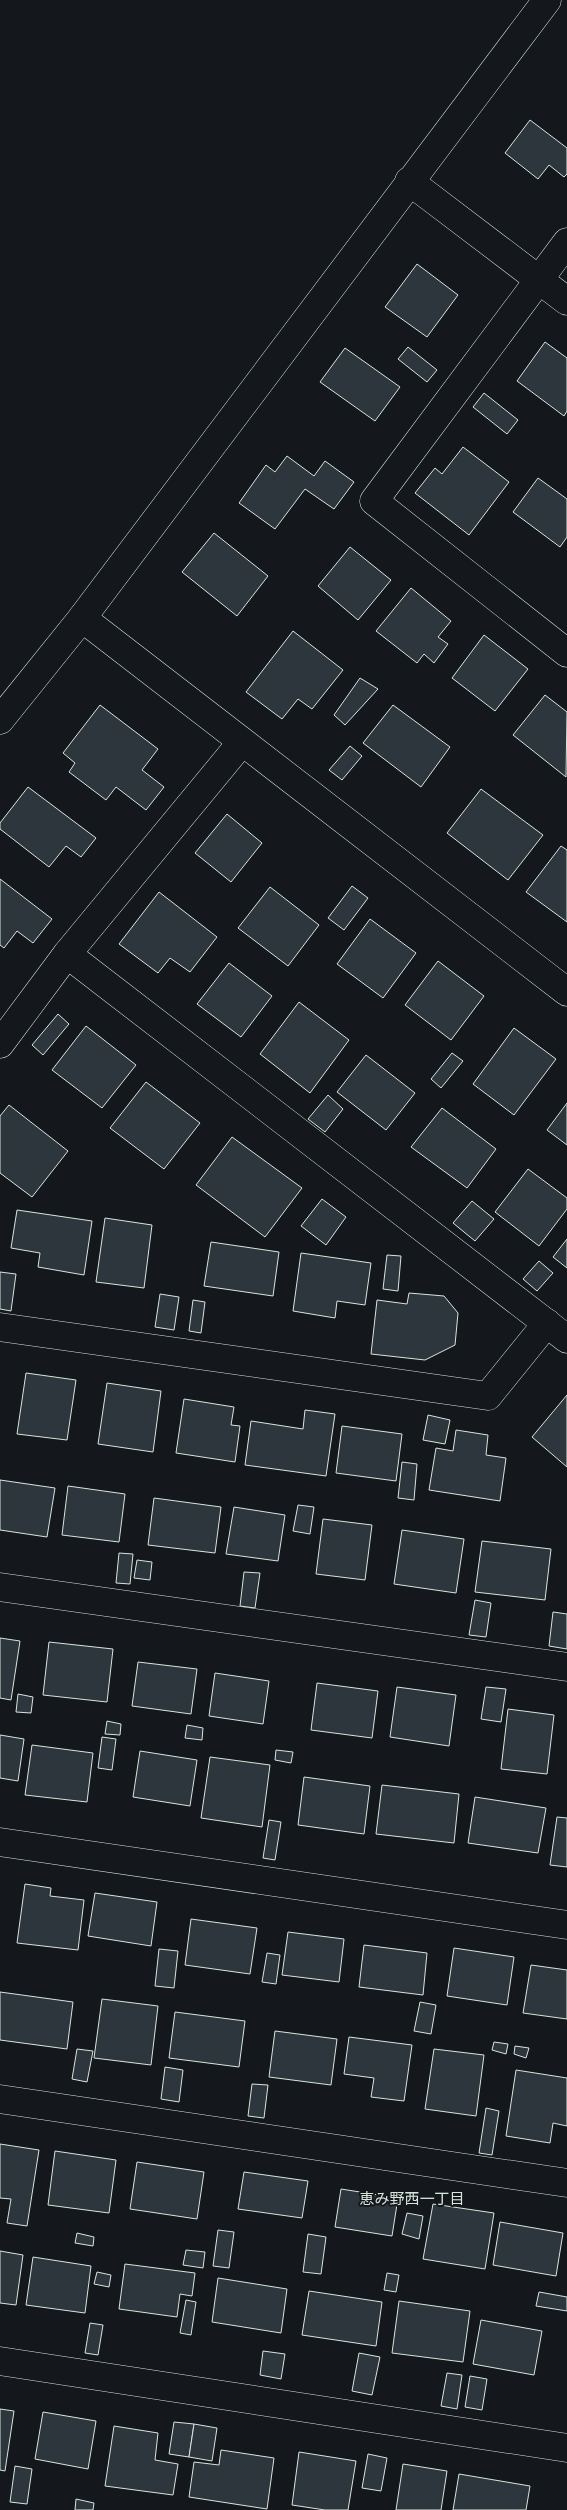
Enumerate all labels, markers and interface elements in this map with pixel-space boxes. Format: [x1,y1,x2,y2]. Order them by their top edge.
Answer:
district label: 恵み野西一丁目 [359,2189,465,2208]

